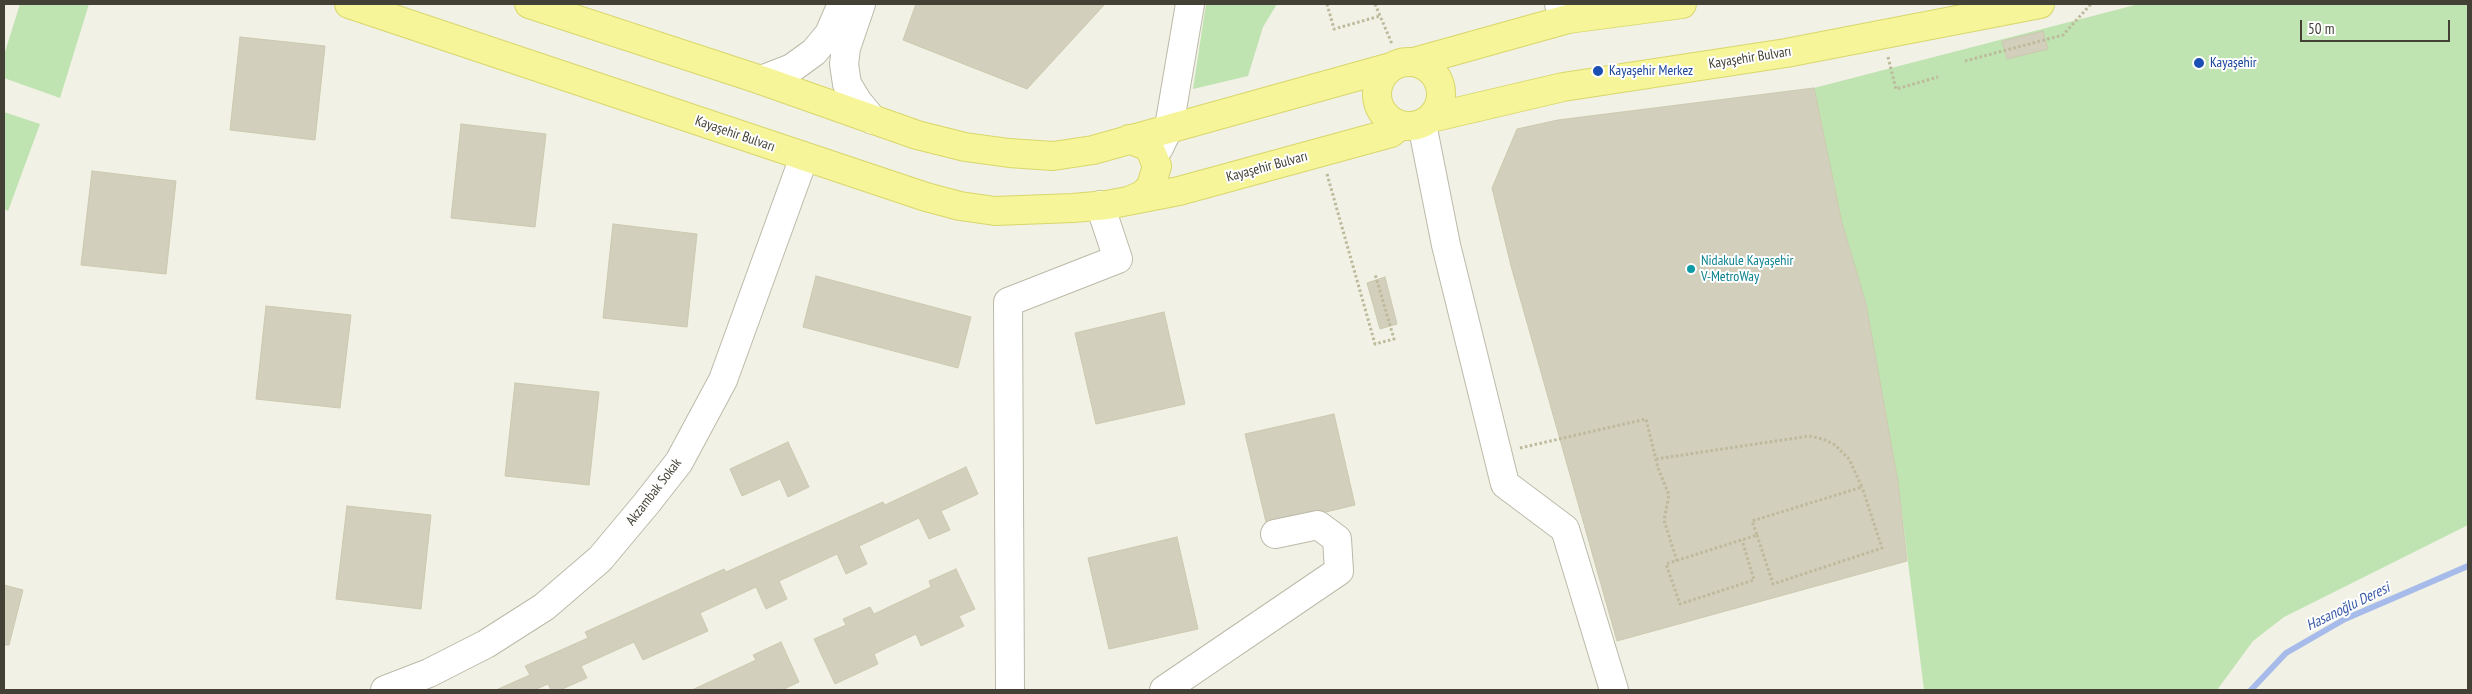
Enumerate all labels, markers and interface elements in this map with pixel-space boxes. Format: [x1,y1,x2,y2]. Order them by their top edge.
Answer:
scale bar [2302,10,2452,42]
text: 50 m [2308,19,2334,38]
street label: Kayaşehir Bulvarı [1707,43,1793,73]
place label: Kayaşehir [2210,55,2257,71]
marker: Kayaşehir [2192,56,2206,70]
place label: Kayaşehir Merkez [1609,63,1693,79]
marker: Kayaşehir Merkez [1591,64,1605,78]
street label: Kayaşehir Bulvarı [693,112,777,156]
street label: Kayaşehir Bulvarı [1225,148,1309,186]
place label: Nidakule Kayaşehir V-MetroWay [1701,253,1793,286]
marker: Nidakule Kayaşehir V-MetroWay [1685,263,1697,275]
street label: Akzambak Sokak [623,455,685,529]
water label: Hasanoğlu Deresi [2303,579,2393,635]

